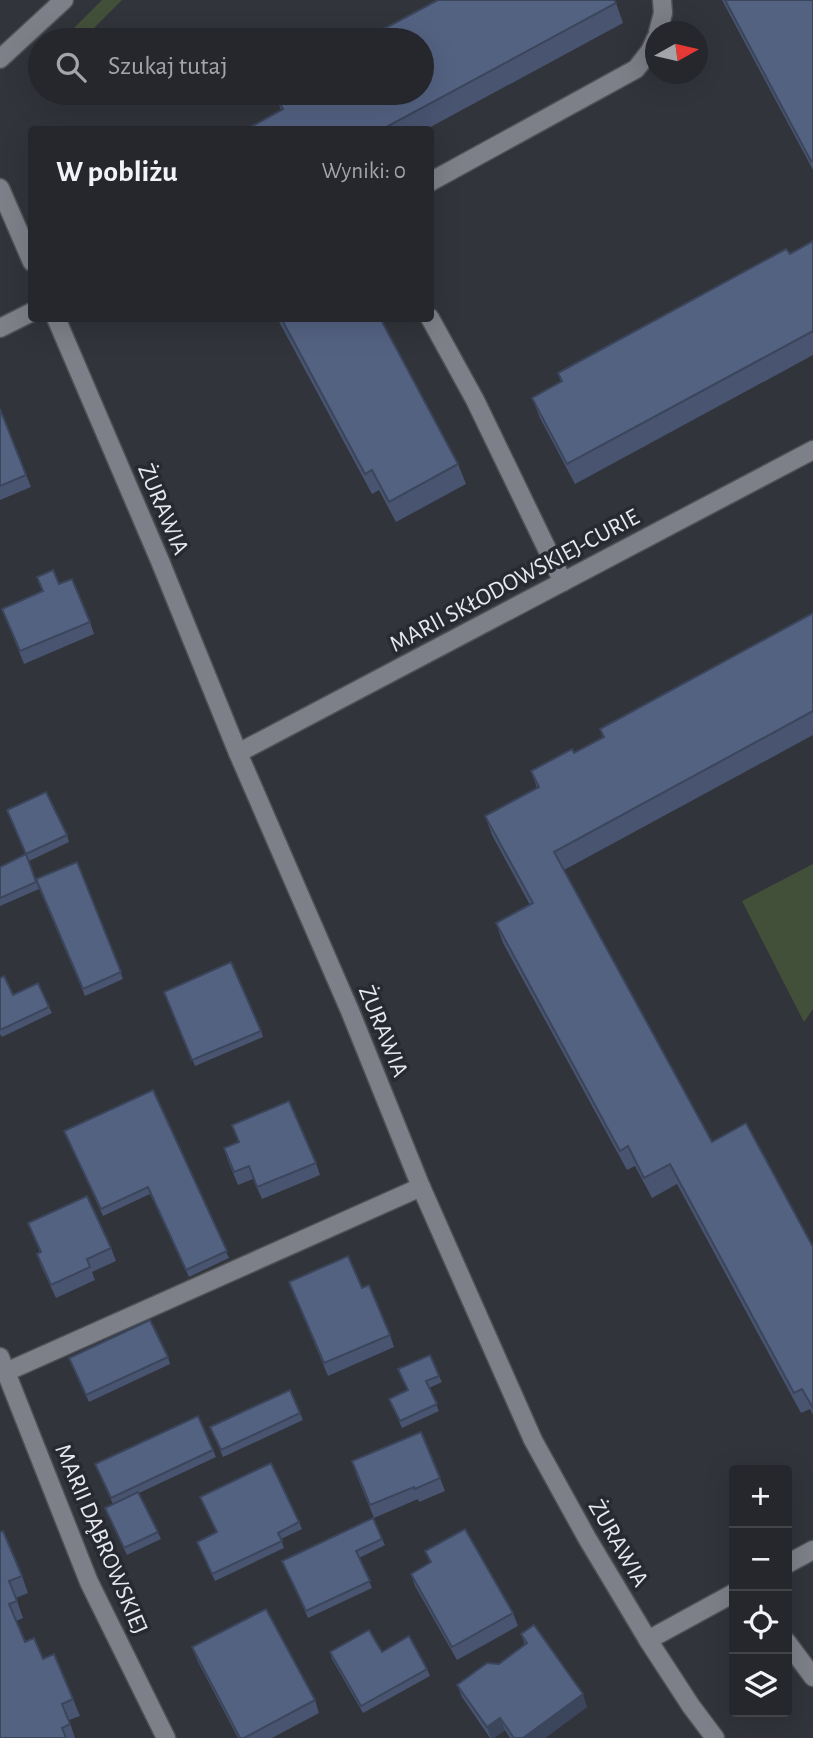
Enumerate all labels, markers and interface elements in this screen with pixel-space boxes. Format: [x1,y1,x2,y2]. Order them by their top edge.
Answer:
north arrow [645,21,708,84]
search box [28,28,434,105]
icon: search [52,48,90,86]
text: Szukaj tutaj [108,53,228,79]
text: W pobliżu [56,157,178,187]
text: Wyniki: 0 [321,160,406,183]
street label: ŻURAWIA [133,460,194,558]
street label: MARII SKŁODOWSKIEJ-CURIE [386,505,644,657]
street label: ŻURAWIA [354,982,413,1081]
street label: MARII DĄBROWSKIEJ [50,1441,152,1638]
map controls [729,1465,792,1717]
button: + [729,1465,792,1528]
street label: ŻURAWIA [584,1495,653,1591]
button: − [729,1528,792,1591]
button: locate [729,1591,792,1654]
button: layers [729,1654,792,1717]

